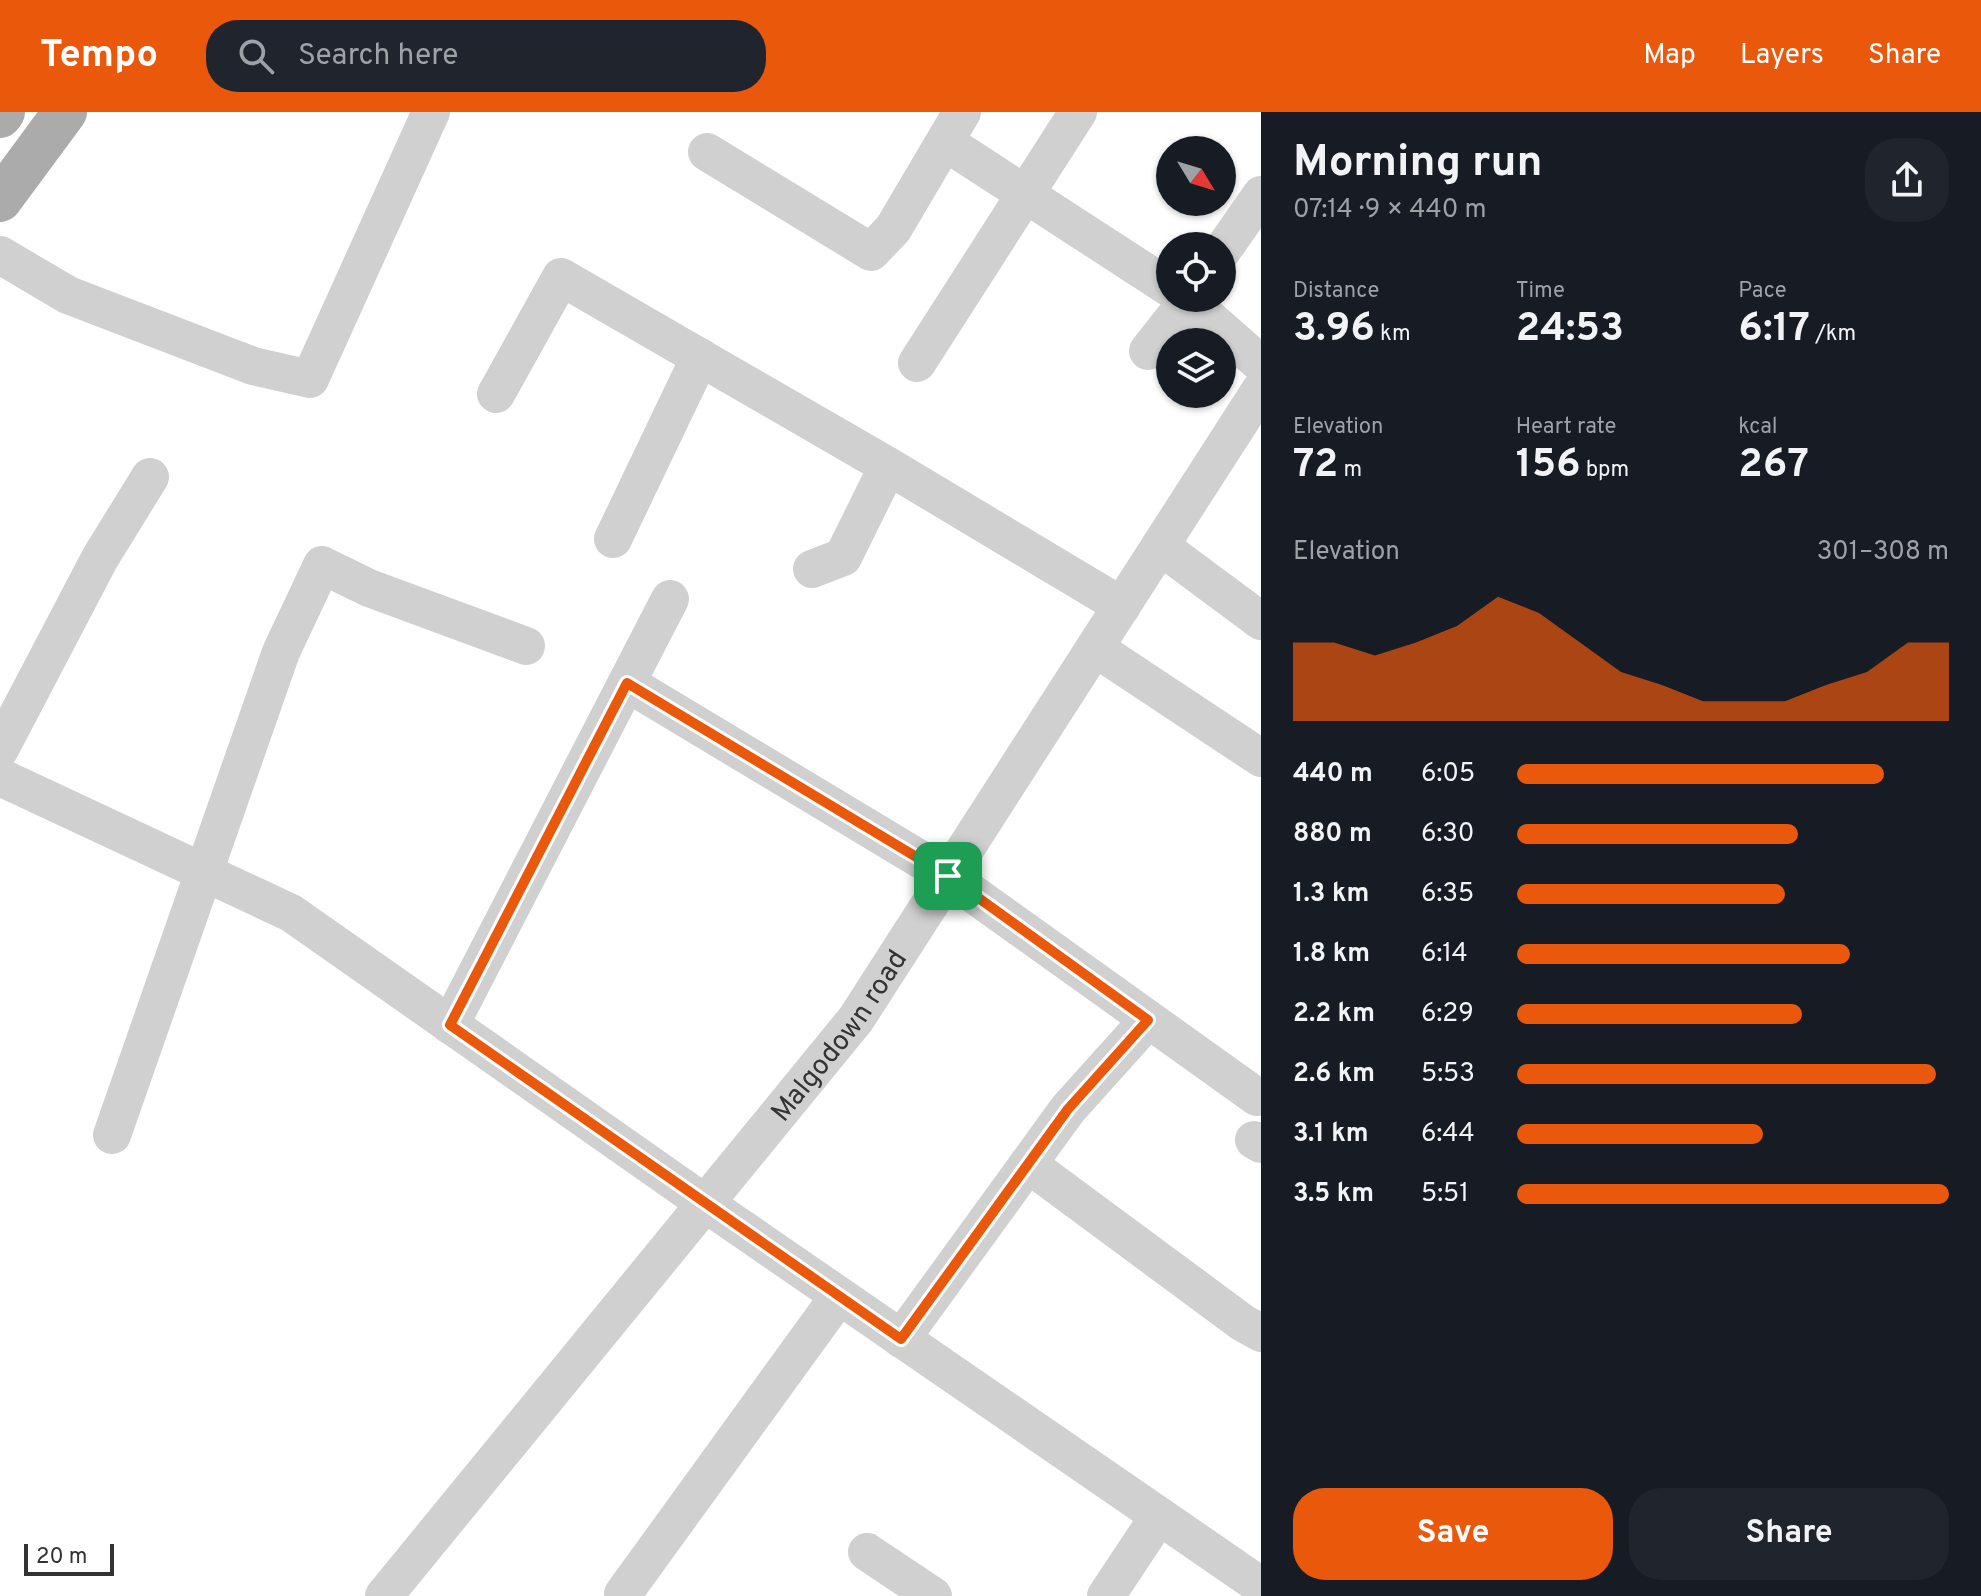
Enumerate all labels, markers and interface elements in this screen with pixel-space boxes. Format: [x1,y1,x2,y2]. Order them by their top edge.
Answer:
search box [206,20,766,92]
text: Tempo [40,32,158,81]
icon: search [234,34,278,78]
text: Search here [298,38,458,75]
text: Map [1643,38,1696,74]
text: Layers [1740,38,1824,74]
text: Share [1868,38,1941,74]
north arrow [1156,136,1236,216]
map controls [1156,136,1236,408]
text: Morning run [1293,136,1543,192]
button: share [1865,138,1949,222]
text: 07:14 · 9 × 440 m [1293,194,1486,227]
button: locate [1156,232,1236,312]
text: Distance [1293,278,1379,305]
text: Time [1516,278,1565,305]
text: Pace [1738,278,1787,305]
text: 3.96 [1293,305,1375,355]
text: 24:53 [1516,305,1624,355]
text: 6:17 [1738,305,1810,355]
text: km [1375,321,1411,348]
text: /km [1810,321,1856,348]
button: layers [1156,328,1236,408]
text: Elevation [1293,414,1383,441]
text: Heart rate [1516,414,1616,441]
text: kcal [1738,414,1777,441]
text: 72 [1293,441,1338,491]
text: 156 [1516,441,1581,491]
text: 267 [1738,441,1809,491]
text: m [1338,457,1362,484]
text: bpm [1581,457,1629,484]
text: Elevation [1293,536,1400,569]
text: 301–308 m [1817,536,1949,569]
text: 440 m [1293,758,1373,791]
text: 6:05 [1421,758,1475,791]
text: 880 m [1293,818,1372,851]
text: 6:30 [1421,818,1474,851]
pin [914,842,982,910]
icon: arrive [926,854,970,898]
text: 1.3 km [1293,878,1369,911]
text: 6:35 [1421,878,1474,911]
text: 1.8 km [1293,938,1370,971]
text: 6:14 [1421,938,1468,971]
street label: Malgodown road [764,944,917,1130]
text: 2.2 km [1293,998,1375,1031]
text: 6:29 [1421,998,1474,1031]
text: 2.6 km [1293,1058,1375,1091]
text: 5:53 [1421,1058,1475,1091]
text: 3.1 km [1293,1118,1369,1151]
text: 6:44 [1421,1118,1475,1151]
text: 3.5 km [1293,1178,1374,1211]
text: 5:51 [1421,1178,1469,1211]
button: Save [1293,1488,1613,1580]
button: Share [1629,1488,1949,1580]
scale bar [24,1540,114,1576]
text: 20 m [36,1544,87,1571]

